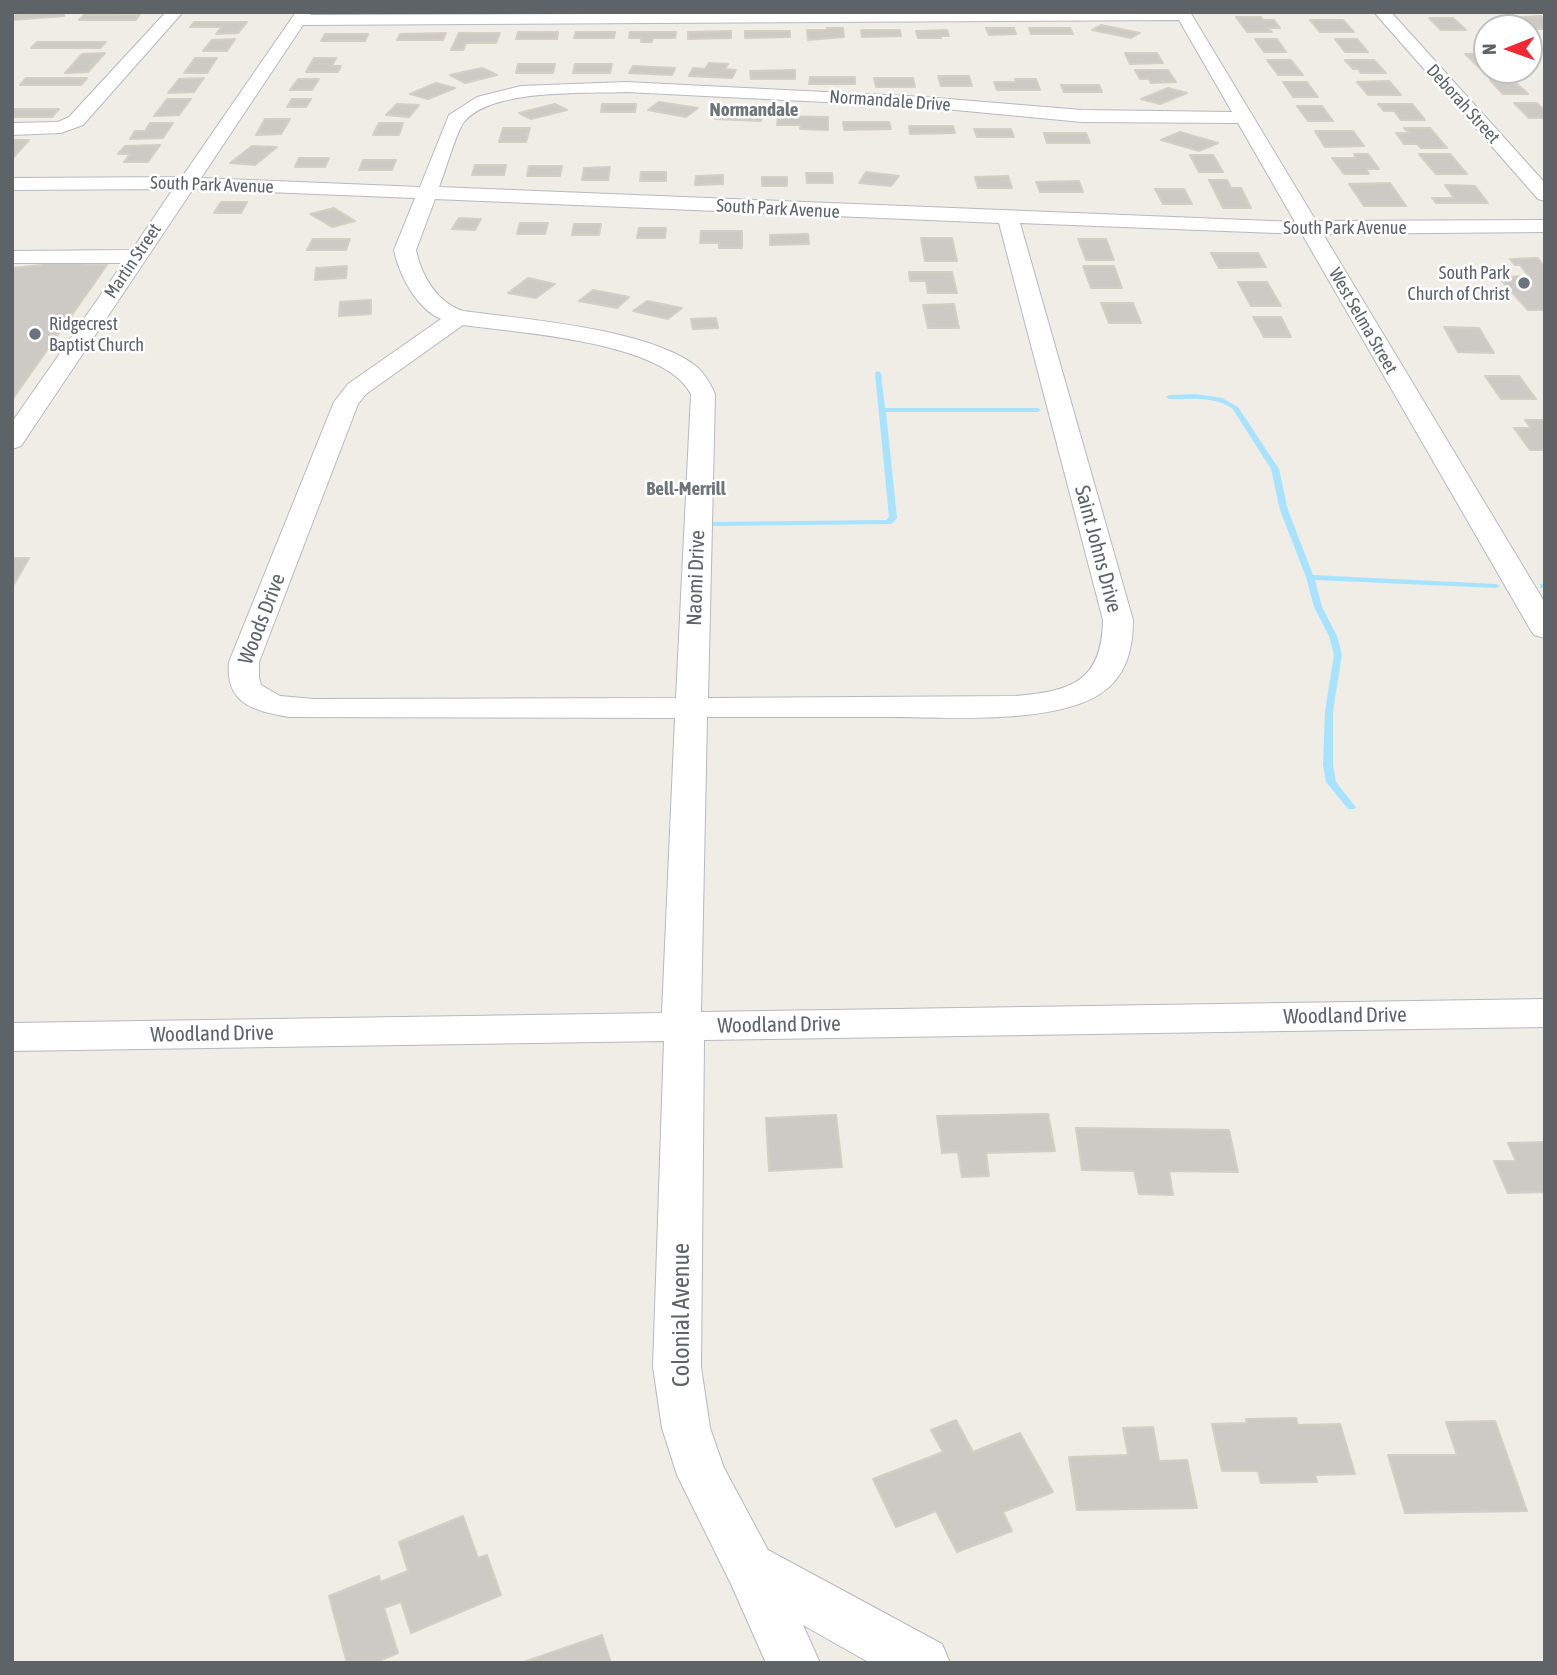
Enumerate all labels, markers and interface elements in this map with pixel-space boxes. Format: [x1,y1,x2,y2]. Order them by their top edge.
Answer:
north arrow [1473,14,1543,84]
text: N [1478,44,1500,55]
street label: Deborah Street [1422,60,1504,148]
street label: Normandale Drive [829,86,951,116]
district label: Normandale [710,99,798,121]
street label: South Park Avenue [150,172,274,198]
street label: South Park Avenue [716,195,840,223]
street label: South Park Avenue [1283,217,1407,239]
street label: Martin Street [100,219,166,303]
place label: South Park Church of Christ [1408,262,1510,304]
street label: West Selma Street [1324,264,1402,378]
marker: South Park Church of Christ [1516,275,1532,291]
place label: Ridgecrest Baptist Church [49,313,144,356]
marker: Ridgecrest Baptist Church [27,326,43,342]
district label: Bell-Merrill [646,478,726,500]
street label: Saint Johns Drive [1069,483,1127,615]
street label: Naomi Drive [682,530,710,626]
street label: Woods Drive [233,570,291,668]
street label: Woodland Drive [1283,1002,1407,1030]
street label: Woodland Drive [717,1011,841,1039]
street label: Woodland Drive [150,1020,274,1048]
street label: Colonial Avenue [667,1243,695,1387]

